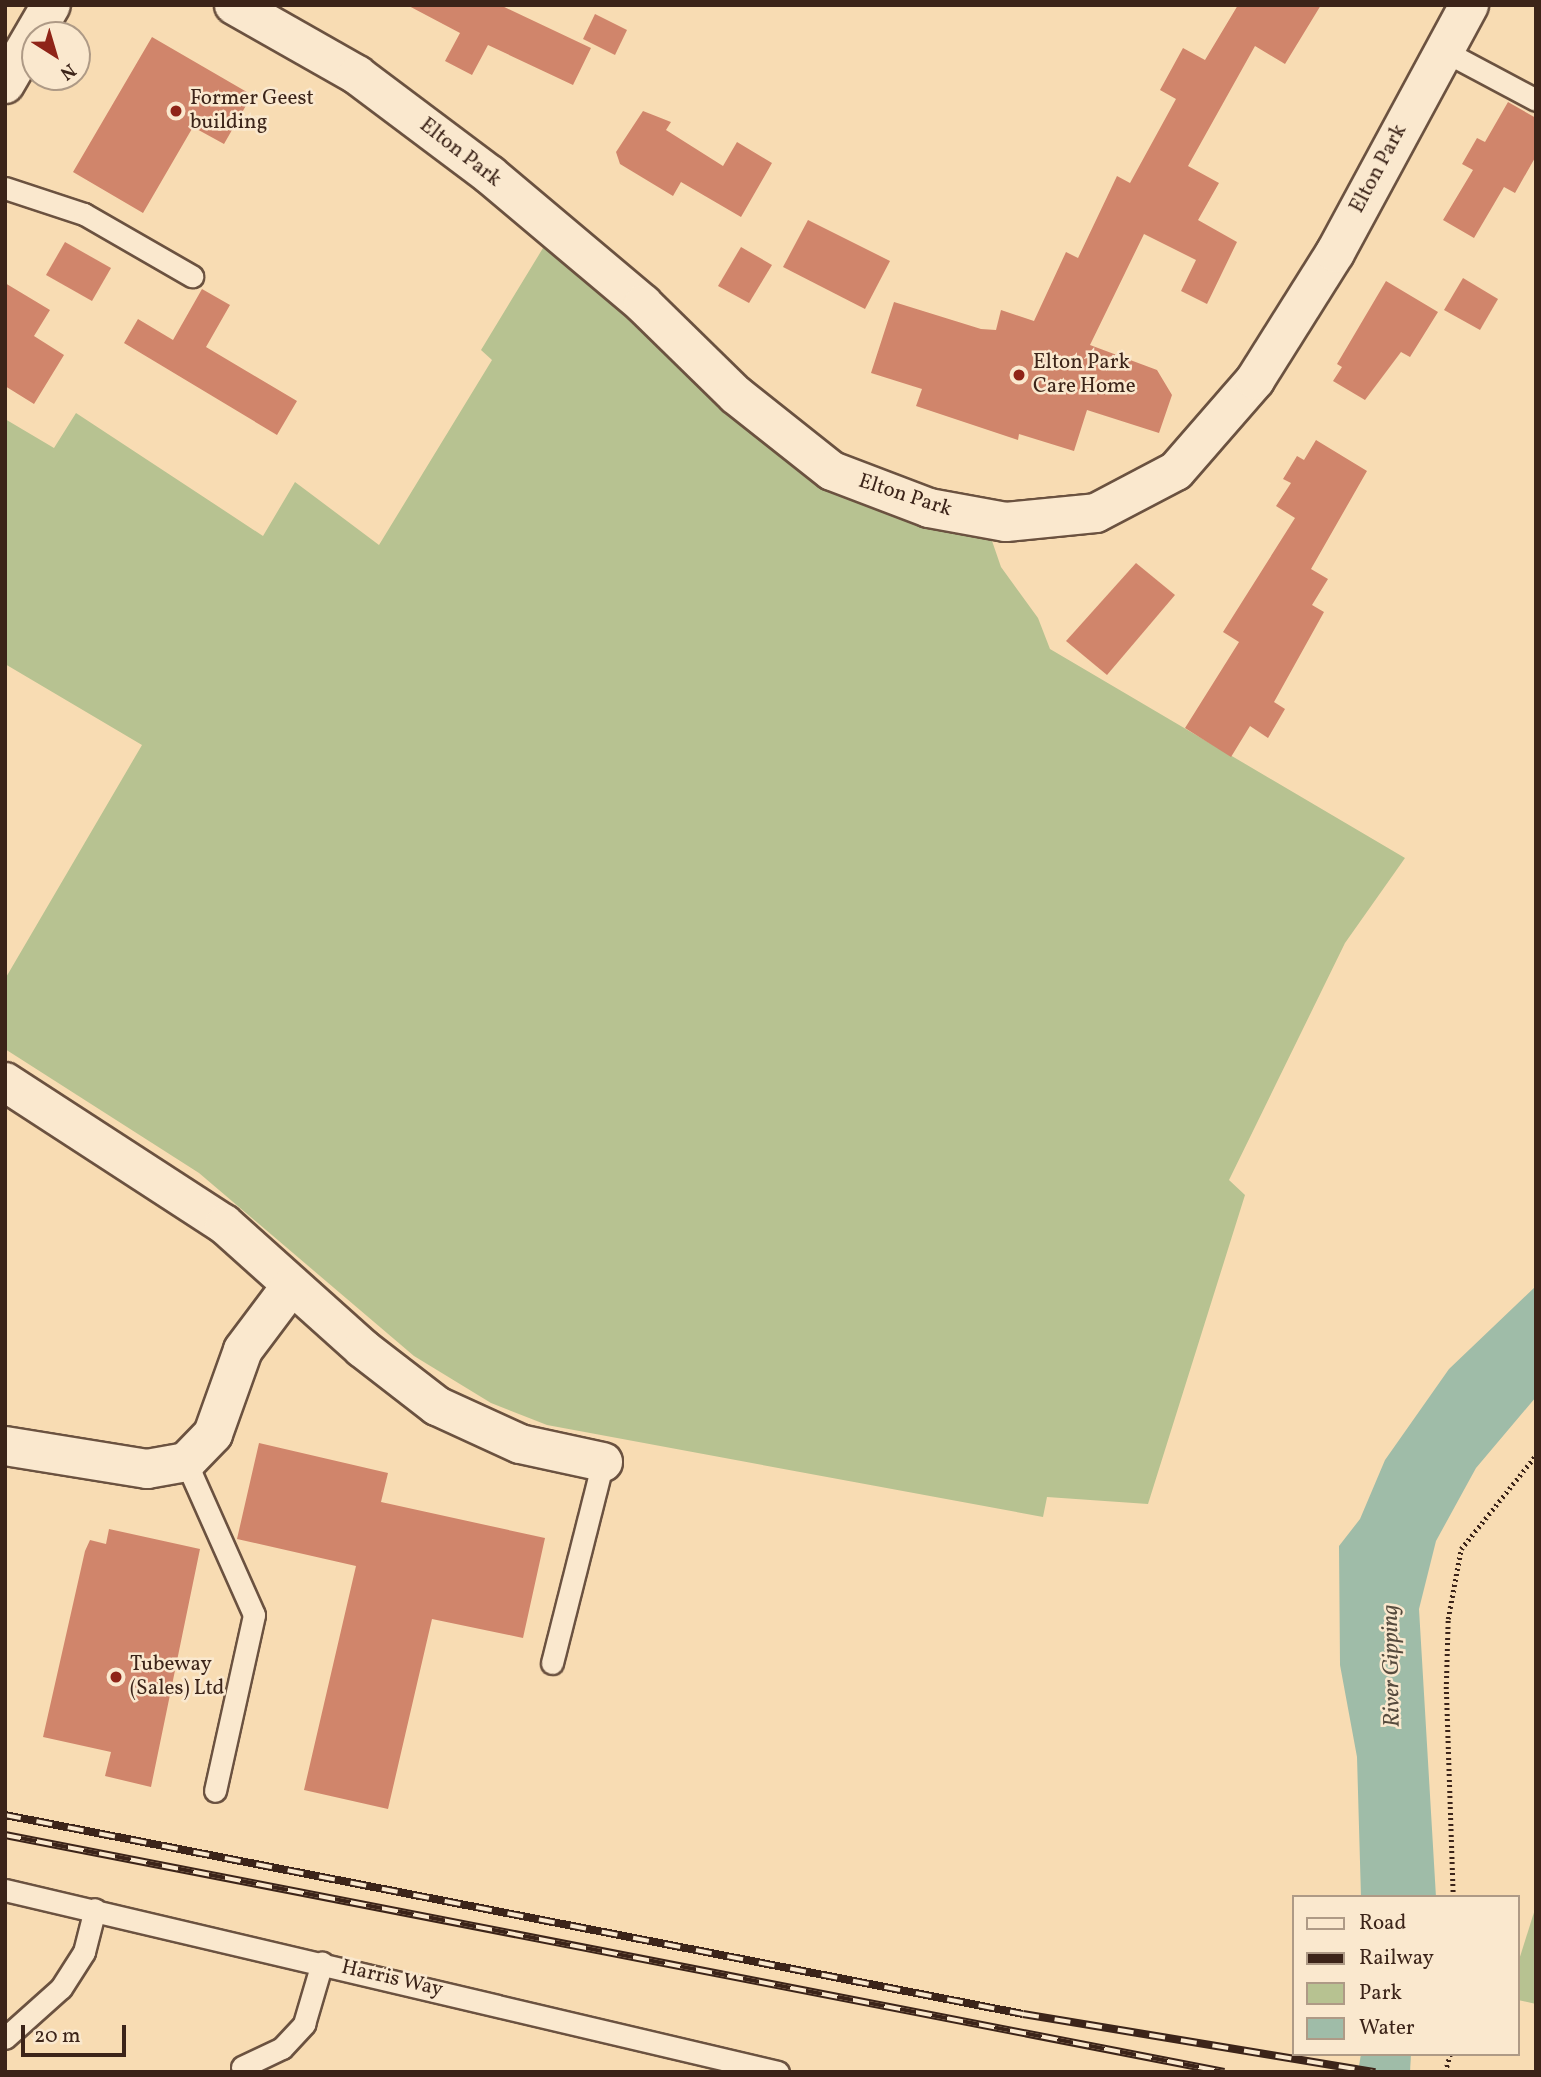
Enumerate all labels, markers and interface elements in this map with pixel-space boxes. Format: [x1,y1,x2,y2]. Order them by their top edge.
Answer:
north arrow [21,21,91,91]
text: N [54,57,81,86]
place label: Former Geest building [190,86,314,136]
marker: Former Geest building [168,103,184,119]
street label: Elton Park [414,113,506,193]
street label: Elton Park [1345,120,1413,218]
place label: Elton Park Care Home [1033,350,1136,400]
marker: Elton Park Care Home [1011,367,1027,383]
street label: Elton Park [855,469,955,523]
water label: River Gipping [1377,1604,1407,1728]
place label: Tubeway (Sales) Ltd [130,1652,224,1702]
marker: Tubeway (Sales) Ltd [108,1669,124,1685]
legend [1292,1895,1520,2056]
text: Road [1359,1909,1406,1938]
text: Railway [1359,1944,1434,1973]
street label: Harris Way [338,1955,446,2003]
text: Park [1359,1979,1402,2008]
scale bar [24,2010,130,2054]
text: Water [1359,2014,1415,2043]
text: 20 m [34,2022,80,2051]

